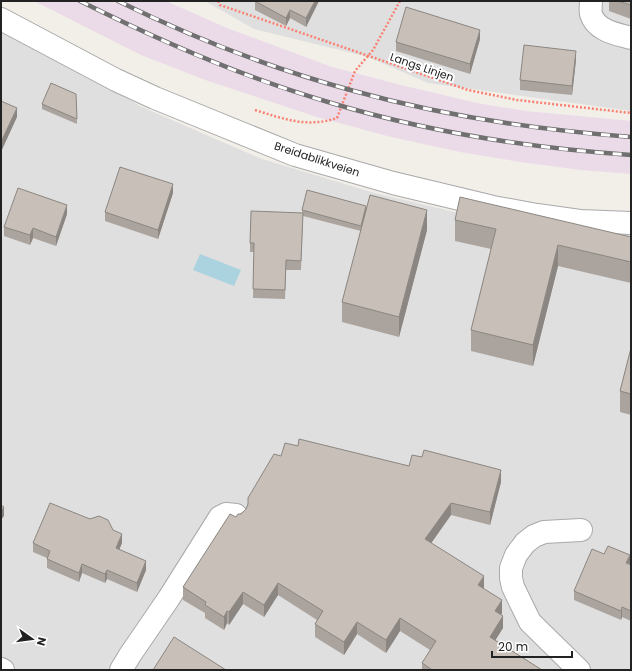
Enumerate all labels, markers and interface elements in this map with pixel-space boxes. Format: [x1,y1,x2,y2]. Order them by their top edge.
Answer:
street label: Langs Linjen [388,49,456,85]
street label: Breidablikkveien [272,138,362,180]
north arrow [12,619,52,659]
scale bar [492,633,572,659]
text: N [33,635,50,647]
text: 20 m [498,638,528,655]

